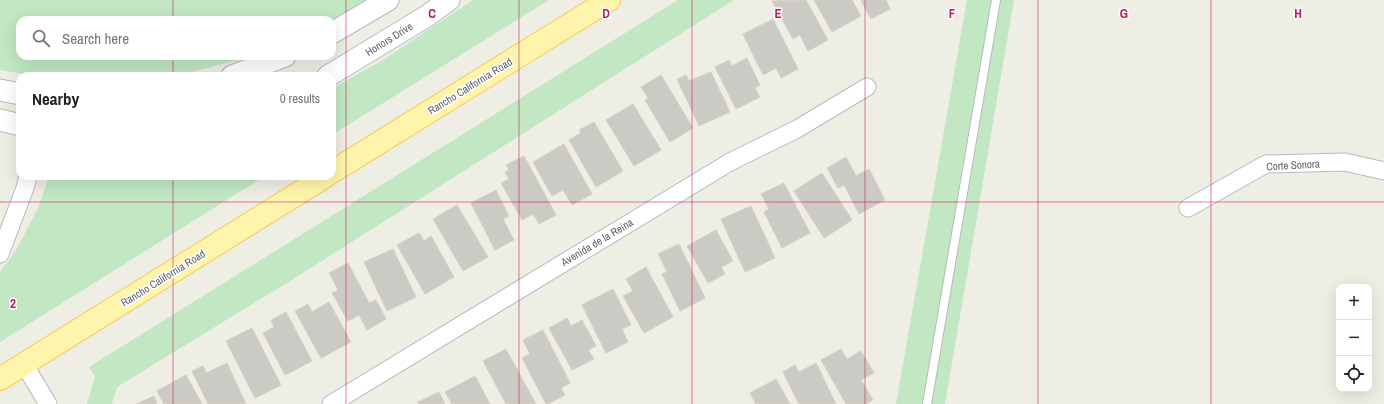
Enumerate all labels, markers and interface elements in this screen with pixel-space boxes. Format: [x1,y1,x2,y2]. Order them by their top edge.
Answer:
text: C [428,5,436,22]
text: D [602,5,610,22]
text: E [774,5,782,22]
text: F [949,5,956,22]
text: G [1120,5,1128,22]
text: H [1294,5,1302,22]
search box [16,16,336,60]
street label: Honors Drive [363,19,415,59]
icon: search [30,27,52,49]
text: Search here [62,28,129,49]
street label: Rancho California Road [425,54,515,118]
text: Nearby [32,87,79,110]
text: 0 results [280,90,320,107]
street label: Corte Sonora [1266,157,1320,173]
street label: Avenida de la Reina [558,215,636,270]
street label: Rancho California Road [118,246,208,310]
map controls [1336,284,1372,392]
button: + [1336,284,1372,320]
text: 2 [10,295,16,312]
button: − [1336,320,1372,356]
button: locate [1336,356,1372,392]

